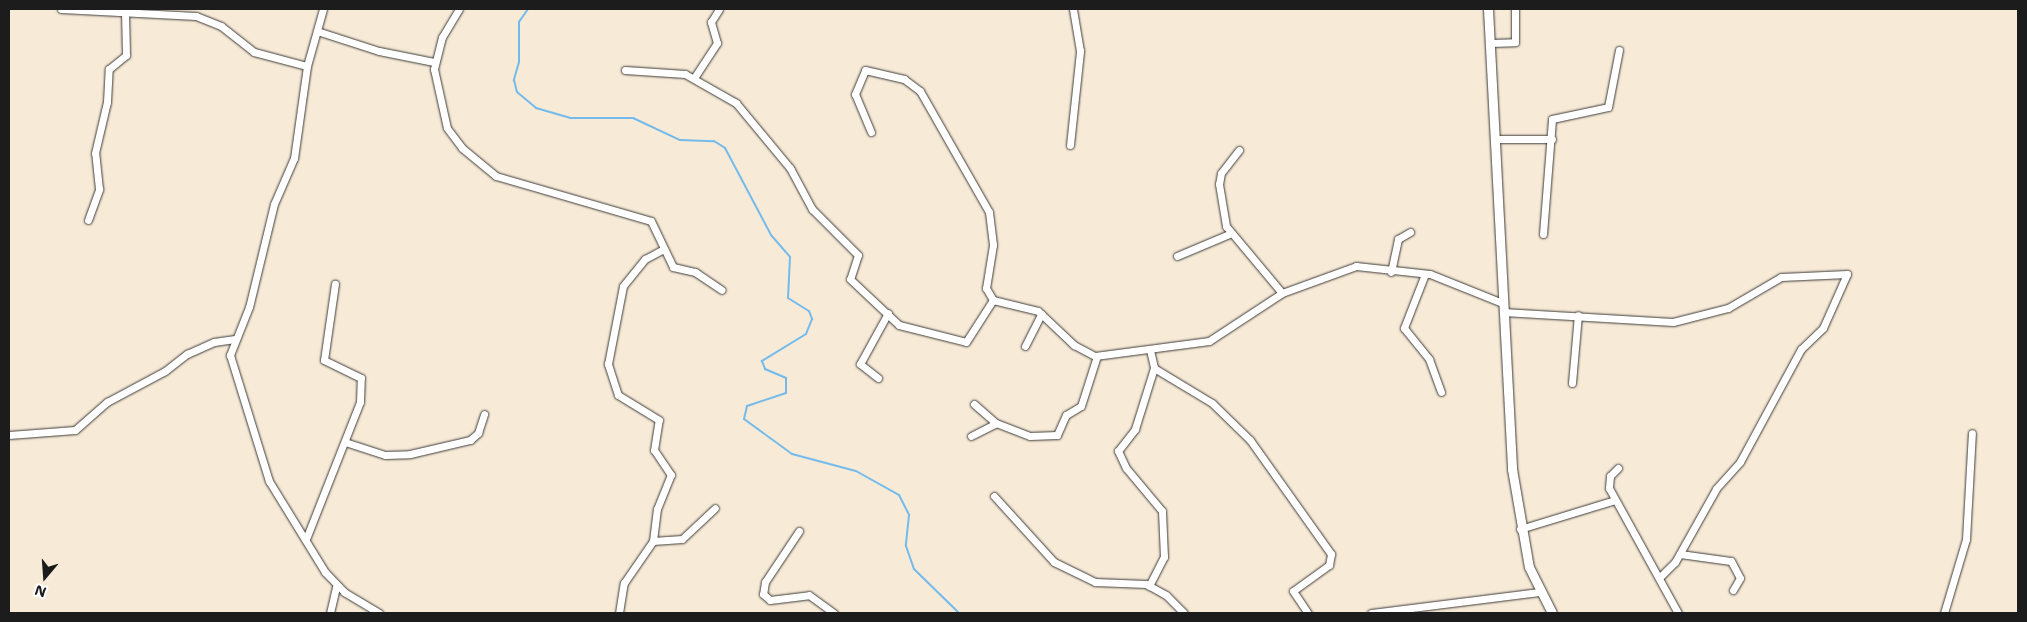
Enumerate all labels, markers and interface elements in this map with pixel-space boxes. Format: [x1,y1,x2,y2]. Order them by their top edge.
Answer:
north arrow [20,552,70,602]
text: N [32,581,48,602]

